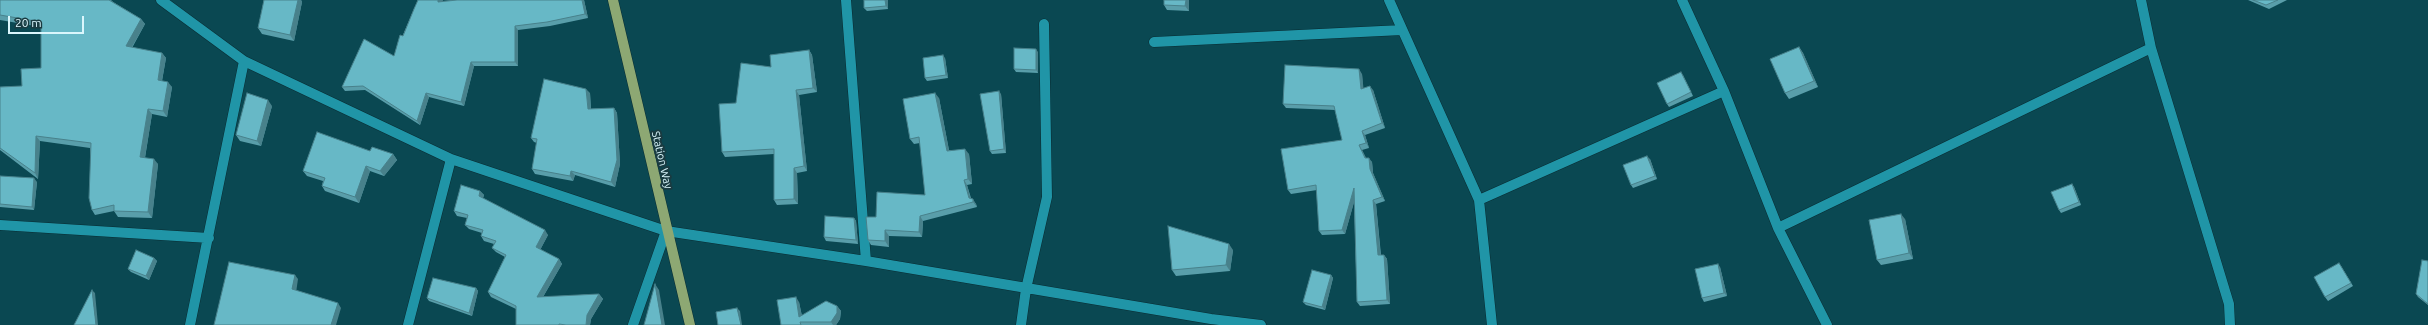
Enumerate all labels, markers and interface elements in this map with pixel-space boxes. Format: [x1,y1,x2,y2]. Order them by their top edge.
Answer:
scale bar [10,8,86,34]
text: 20 m [15,16,42,29]
street label: Station Way [649,130,675,190]

